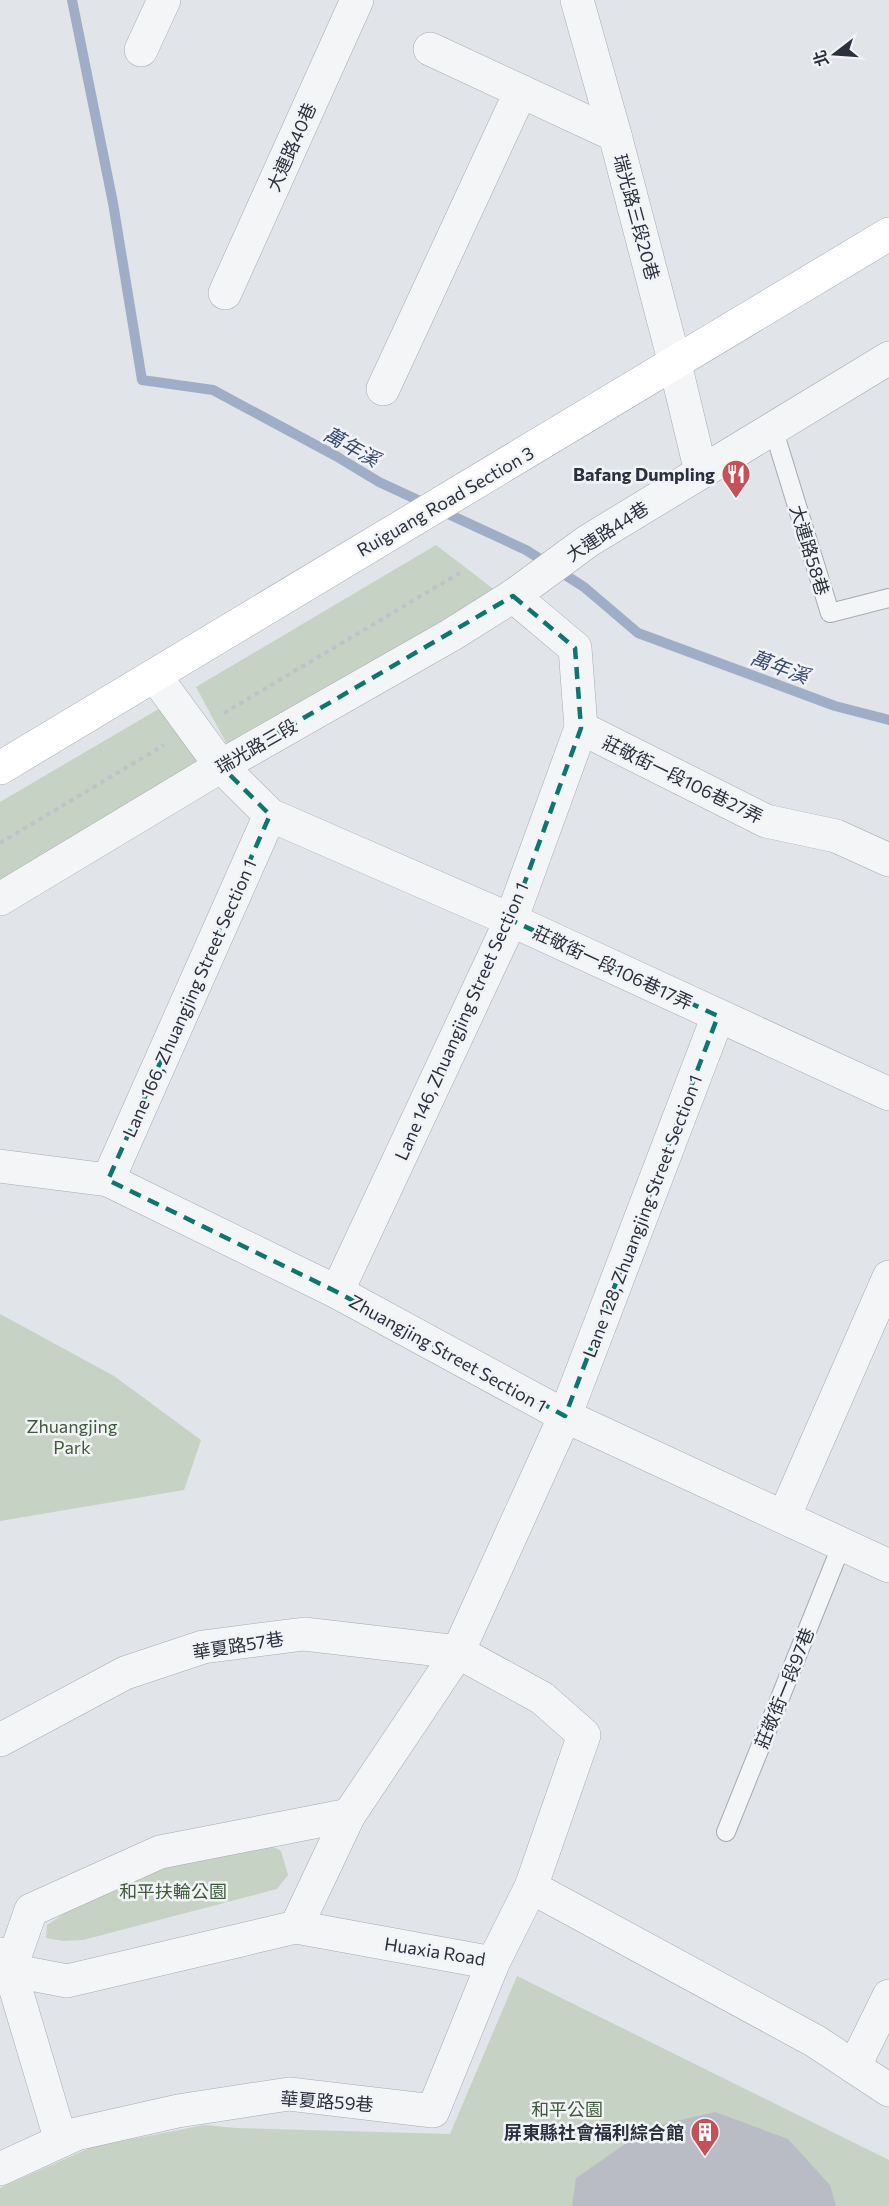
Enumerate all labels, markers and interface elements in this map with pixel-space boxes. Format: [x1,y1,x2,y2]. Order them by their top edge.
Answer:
north arrow [805,24,865,84]
text: 北 [809,48,832,69]
street label: 大連路40巷 [262,99,320,195]
street label: 瑞光路三段20巷 [610,152,664,282]
water label: 萬年溪 [320,421,387,472]
street label: Ruiguang Road Section 3 [353,441,537,561]
restaurant icon: Bafang Dumpling [720,458,752,500]
place label: Bafang Dumpling [573,463,715,485]
street label: 大連路44巷 [562,496,652,566]
street label: 大連路58巷 [786,502,834,598]
water label: 萬年溪 [748,644,815,689]
street label: 瑞光路三段 [212,714,300,778]
street label: 莊敬街一段106巷27弄 [599,731,767,827]
street label: Lane 166, Zhuangjing Street Section 1 [118,856,260,1140]
street label: Lane 146, Zhuangjing Street Section 1 [390,879,532,1163]
street label: 莊敬街一段106巷17弄 [530,920,696,1014]
street label: Lane 128, Zhuangjing Street Section 1 [578,1072,706,1360]
street label: Zhuangjing Street Section 1 [346,1290,550,1416]
park label: Zhuangjing Park [26,1415,118,1458]
street label: 莊敬街一段97巷 [750,1624,818,1752]
street label: 華夏路57巷 [191,1627,285,1663]
park label: 和平扶輪公園 [119,1880,227,1902]
street label: Huaxia Road [383,1932,487,1970]
street label: 華夏路59巷 [280,2087,374,2115]
park label: 和平公園 [531,2098,603,2120]
building icon: 屏東縣社會福利綜合館 [689,2116,721,2158]
place label: 屏東縣社會福利綜合館 [504,2121,684,2143]

